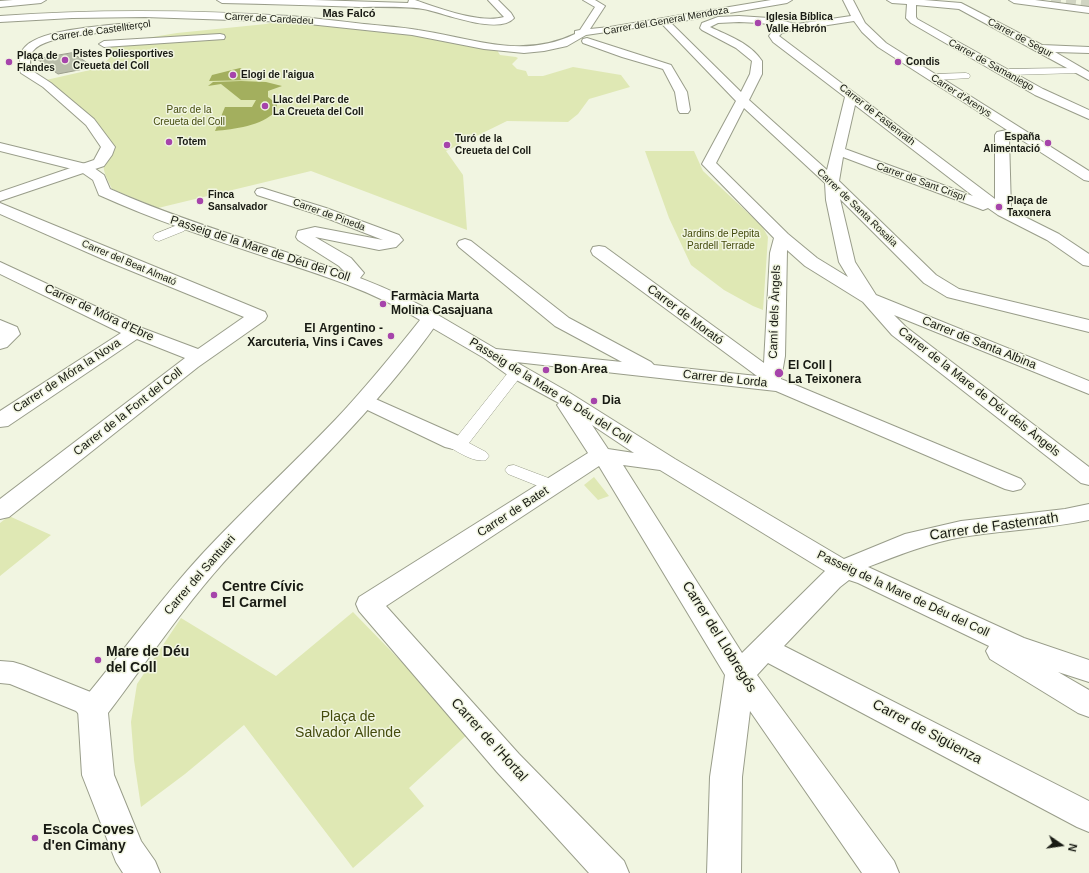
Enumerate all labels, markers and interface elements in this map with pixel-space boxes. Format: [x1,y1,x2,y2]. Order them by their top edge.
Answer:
street label: Carrer del General Mendoza [603,4,729,38]
district label: Mas Falcó [322,7,376,21]
street label: Carrer de Cardedeu [224,11,314,27]
place label: Iglesia Bíblica Valle Hebrón [766,11,833,34]
street label: Carrer de Segur [986,16,1054,60]
street label: Carrer de Castellterçol [51,18,151,44]
marker: Iglesia Bíblica Valle Hebrón [753,18,763,28]
street label: Carrer de Samaniego [946,37,1036,93]
place label: Pistes Poliesportives Creueta del Coll [73,48,174,72]
place label: Plaça de Flandes [17,50,58,74]
marker: Pistes Poliesportives Creueta del Coll [60,55,70,65]
place label: Condis [906,56,940,68]
marker: Plaça de Flandes [4,57,14,67]
marker: Condis [893,57,903,67]
place label: Elogi de l'aigua [241,69,314,81]
marker: Elogi de l'aigua [228,70,238,80]
street label: Carrer d'Arenys [929,72,993,120]
street label: Carrer de Fastenrath [837,82,917,148]
place label: Llac del Parc de La Creueta del Coll [273,94,364,118]
marker: Llac del Parc de La Creueta del Coll [260,101,270,111]
park label: Parc de la Creueta del Coll [153,104,225,128]
place label: España Alimentació [983,131,1040,154]
place label: Turó de la Creueta del Coll [455,133,531,156]
place label: Totem [177,136,206,148]
marker: Totem [164,137,174,147]
marker: España Alimentació [1043,138,1053,148]
marker: Turó de la Creueta del Coll [442,140,452,150]
street label: Carrer de Sant Crispí [875,160,967,204]
street label: Carrer de Santa Rosalia [814,166,900,250]
place label: Finca Sansalvador [208,189,267,212]
place label: Plaça de Taxonera [1007,195,1051,218]
marker: Finca Sansalvador [195,196,205,206]
street label: Carrer de Pineda [291,196,367,234]
marker: Plaça de Taxonera [994,202,1004,212]
street label: Passeig de la Mare de Déu del Coll [168,213,352,285]
park label: Jardins de Pepita Pardell Terrade [682,228,760,252]
street label: Carrer del Beat Almató [80,238,178,288]
street label: Camí dels Àngels [766,265,784,359]
street label: Carrer de Móra d'Ebre [42,281,156,345]
street label: Carrer de Morató [644,282,726,348]
place label: Farmàcia Marta Molina Casajuana [391,290,492,318]
marker: Farmàcia Marta Molina Casajuana [378,299,388,309]
street label: Carrer de Santa Albina [920,313,1038,373]
place label: El Argentino - Xarcuteria, Vins i Caves [247,322,383,350]
street label: Carrer de la Mare de Déu dels Àngels [895,324,1063,460]
marker: El Argentino - Xarcuteria, Vins i Caves [386,331,396,341]
street label: Passeig de la Mare de Déu del Coll [466,335,634,447]
street label: Carrer de Móra la Nova [11,336,123,416]
place label: El Coll | La Teixonera [788,359,861,387]
place label: Bon Area [554,363,607,377]
street label: Carrer de la Font del Coll [71,365,185,459]
marker: Bon Area [541,365,551,375]
street label: Carrer de Lorda [682,367,768,391]
marker: El Coll | La Teixonera [773,367,785,379]
place label: Dia [602,394,621,408]
marker: Dia [589,396,599,406]
street label: Carrer de Batet [475,484,551,540]
street label: Carrer de Fastenrath [928,510,1060,544]
street label: Carrer del Santuari [161,532,239,618]
street label: Passeig de la Mare de Déu del Coll [815,548,991,640]
street label: Carrer del Llobregós [678,578,760,696]
place label: Centre Cívic El Carmel [222,579,304,612]
marker: Centre Cívic El Carmel [209,590,219,600]
place label: Mare de Déu del Coll [106,644,189,676]
marker: Mare de Déu del Coll [93,655,103,665]
street label: Carrer de l'Hortal [447,695,531,785]
street label: Carrer de Sigüenza [869,696,985,768]
park label: Plaça de Salvador Allende [295,709,401,742]
place label: Escola Coves d'en Cimany [43,822,134,854]
north arrow [1041,825,1081,865]
marker: Escola Coves d'en Cimany [30,833,40,843]
text: N [1066,842,1079,853]

